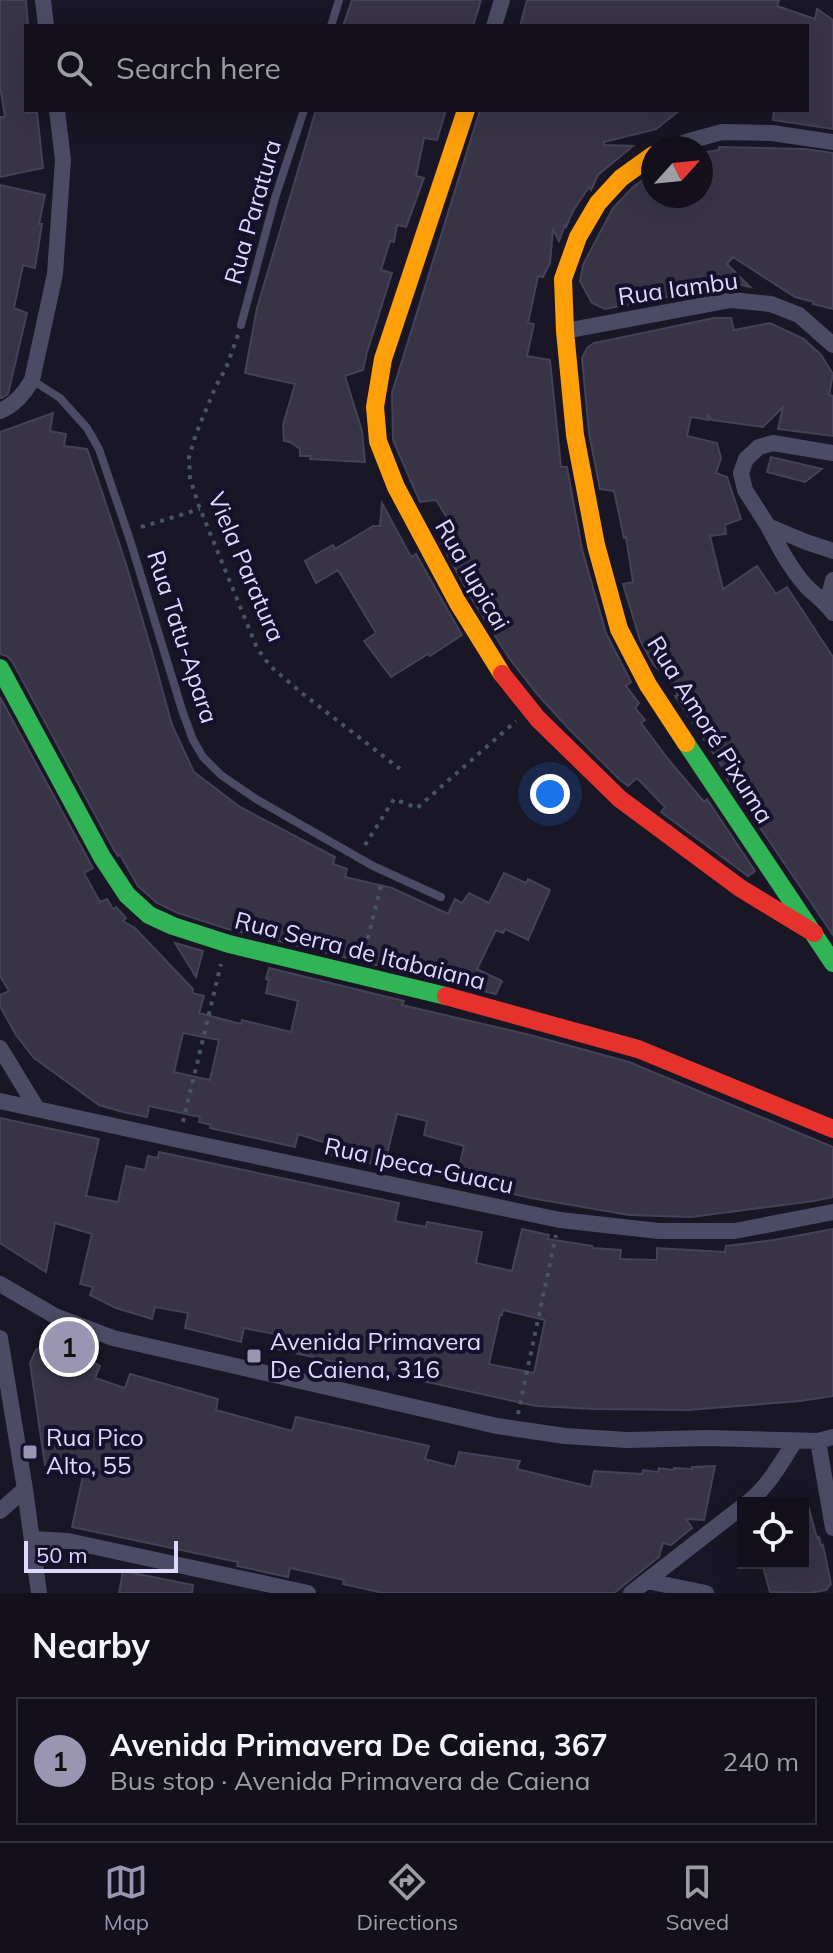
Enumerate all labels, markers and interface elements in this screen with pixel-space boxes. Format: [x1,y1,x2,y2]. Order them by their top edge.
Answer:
search box [24,24,809,112]
icon: search [52,46,96,90]
text: Search here [116,49,281,87]
street label: Rua Paratura [217,136,287,287]
north arrow [641,136,713,208]
street label: Rua Iambu [616,265,740,311]
street label: Viela Paratura [202,487,292,646]
street label: Rua Iupicai [429,514,517,635]
street label: Rua Tatu-Apara [141,547,225,727]
street label: Rua Amoré Pixuma [641,630,781,829]
your location [530,774,570,814]
street label: Rua Serra de Itabaiana [232,904,489,996]
street label: Rua Ipeca-Guacu [322,1130,517,1200]
pin: 1 [43,1317,95,1377]
place label: Avenida Primavera De Caiena, 316 [270,1326,481,1384]
marker: Avenida Primavera De Caiena, 316 [245,1347,263,1365]
place label: Rua Pico Alto, 55 [46,1422,144,1480]
marker: Rua Pico Alto, 55 [21,1443,39,1461]
map controls [737,1497,809,1569]
button: locate [737,1497,809,1569]
scale bar [24,1537,178,1573]
text: 50 m [36,1541,87,1569]
text: Nearby [32,1624,150,1667]
text: Avenida Primavera De Caiena, 367 [110,1726,608,1764]
text: 1 [52,1745,68,1778]
text: 240 m [723,1745,799,1778]
text: Bus stop · Avenida Primavera de Caiena [110,1764,590,1797]
tab: Map [104,1860,149,1936]
tab: Directions [357,1860,458,1936]
tab: Saved [666,1860,729,1936]

